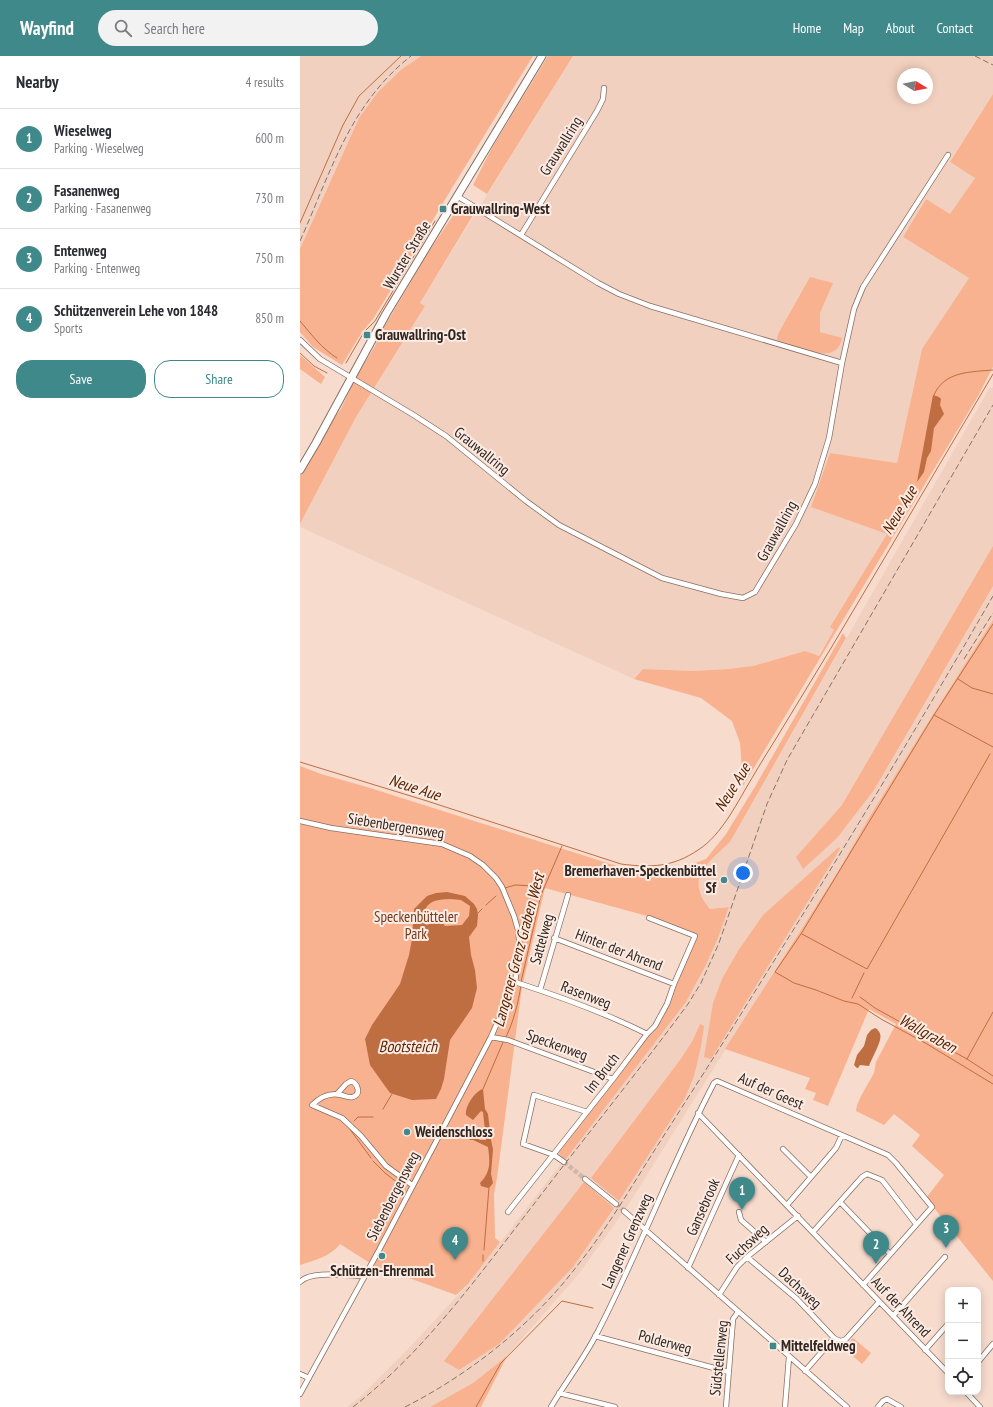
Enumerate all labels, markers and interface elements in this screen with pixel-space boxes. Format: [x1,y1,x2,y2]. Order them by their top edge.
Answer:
search box [98,10,378,46]
text: Wayfind [20,16,74,40]
icon: search [112,17,134,39]
text: Search here [144,19,205,38]
text: Home [793,19,821,37]
text: Map [843,19,864,37]
text: About [886,19,915,37]
text: Contact [937,19,973,37]
north arrow [897,68,933,104]
text: Nearby [16,71,59,93]
text: 4 results [245,74,284,91]
street label: Grauwallring [535,113,586,179]
text: Wieselweg [54,121,112,140]
text: 1 [26,130,32,147]
text: 600 m [255,130,284,147]
text: Parking · Wieselweg [54,140,144,157]
text: Fasanenweg [54,181,120,200]
text: 2 [26,190,32,207]
text: 730 m [255,190,284,207]
place label: Grauwallring-West [451,199,550,218]
text: Parking · Fasanenweg [54,200,151,217]
marker: Grauwallring-West [438,204,448,214]
street label: Wurster Straße [379,217,435,293]
text: Entenweg [54,241,107,260]
text: 3 [26,250,32,267]
text: 750 m [255,250,284,267]
text: Parking · Entenweg [54,260,140,277]
text: Schützenverein Lehe von 1848 [54,301,218,320]
text: 4 [26,310,32,327]
text: 850 m [255,310,284,327]
text: Sports [54,320,83,337]
place label: Grauwallring-Ost [375,325,466,344]
marker: Grauwallring-Ost [362,330,372,340]
button: Save [16,360,146,398]
button: Share [154,360,284,398]
street label: Grauwallring [451,422,514,479]
water label: Neue Aue [877,481,922,538]
street label: Grauwallring [752,497,801,564]
water label: Neue Aue [710,758,755,815]
water label: Neue Aue [387,769,445,805]
street label: Siebenbergensweg [346,808,446,843]
place label: Bremerhaven-Speckenbüttel Sf [564,861,717,897]
your location [733,863,753,883]
water label: Langener Grenz Graben West [488,869,549,1029]
marker: Bremerhaven-Speckenbüttel Sf [719,875,729,885]
park label: Speckenbütteler Park [374,907,459,943]
street label: Sattelweg [525,911,558,966]
street label: Hinter der Ahrend [573,924,666,975]
street label: Rasenweg [558,976,614,1013]
water label: Wallgraben [896,1009,961,1057]
street label: Speckenweg [524,1025,591,1064]
water label: Bootsteich [379,1036,438,1056]
street label: Im Bruch [580,1049,623,1097]
street label: Auf der Geest [736,1068,807,1113]
place label: Weidenschloss [414,1122,493,1141]
marker: Weidenschloss [402,1127,412,1137]
street label: Siebenbergensweg [362,1148,423,1244]
street label: Gansebrook [682,1175,724,1238]
pin: 1 [729,1177,755,1210]
street label: Langener Grenzweg [597,1190,656,1291]
pin: 3 [933,1215,959,1248]
street label: Fuchsweg [722,1219,772,1268]
pin: 4 [442,1227,468,1260]
pin: 2 [863,1231,889,1264]
marker: Schützen-Ehrenmal [377,1251,387,1261]
place label: Schützen-Ehrenmal [330,1261,434,1280]
street label: Dachsweg [775,1263,826,1312]
street label: Auf der Ahrend [868,1272,935,1341]
map controls [945,1287,981,1395]
button: + [945,1287,981,1323]
street label: Südstellenweg [705,1319,732,1397]
button: − [945,1323,981,1359]
street label: Polderweg [636,1325,694,1358]
place label: Mittelfeldweg [781,1336,856,1355]
marker: Mittelfeldweg [768,1341,778,1351]
button: locate [945,1359,981,1395]

